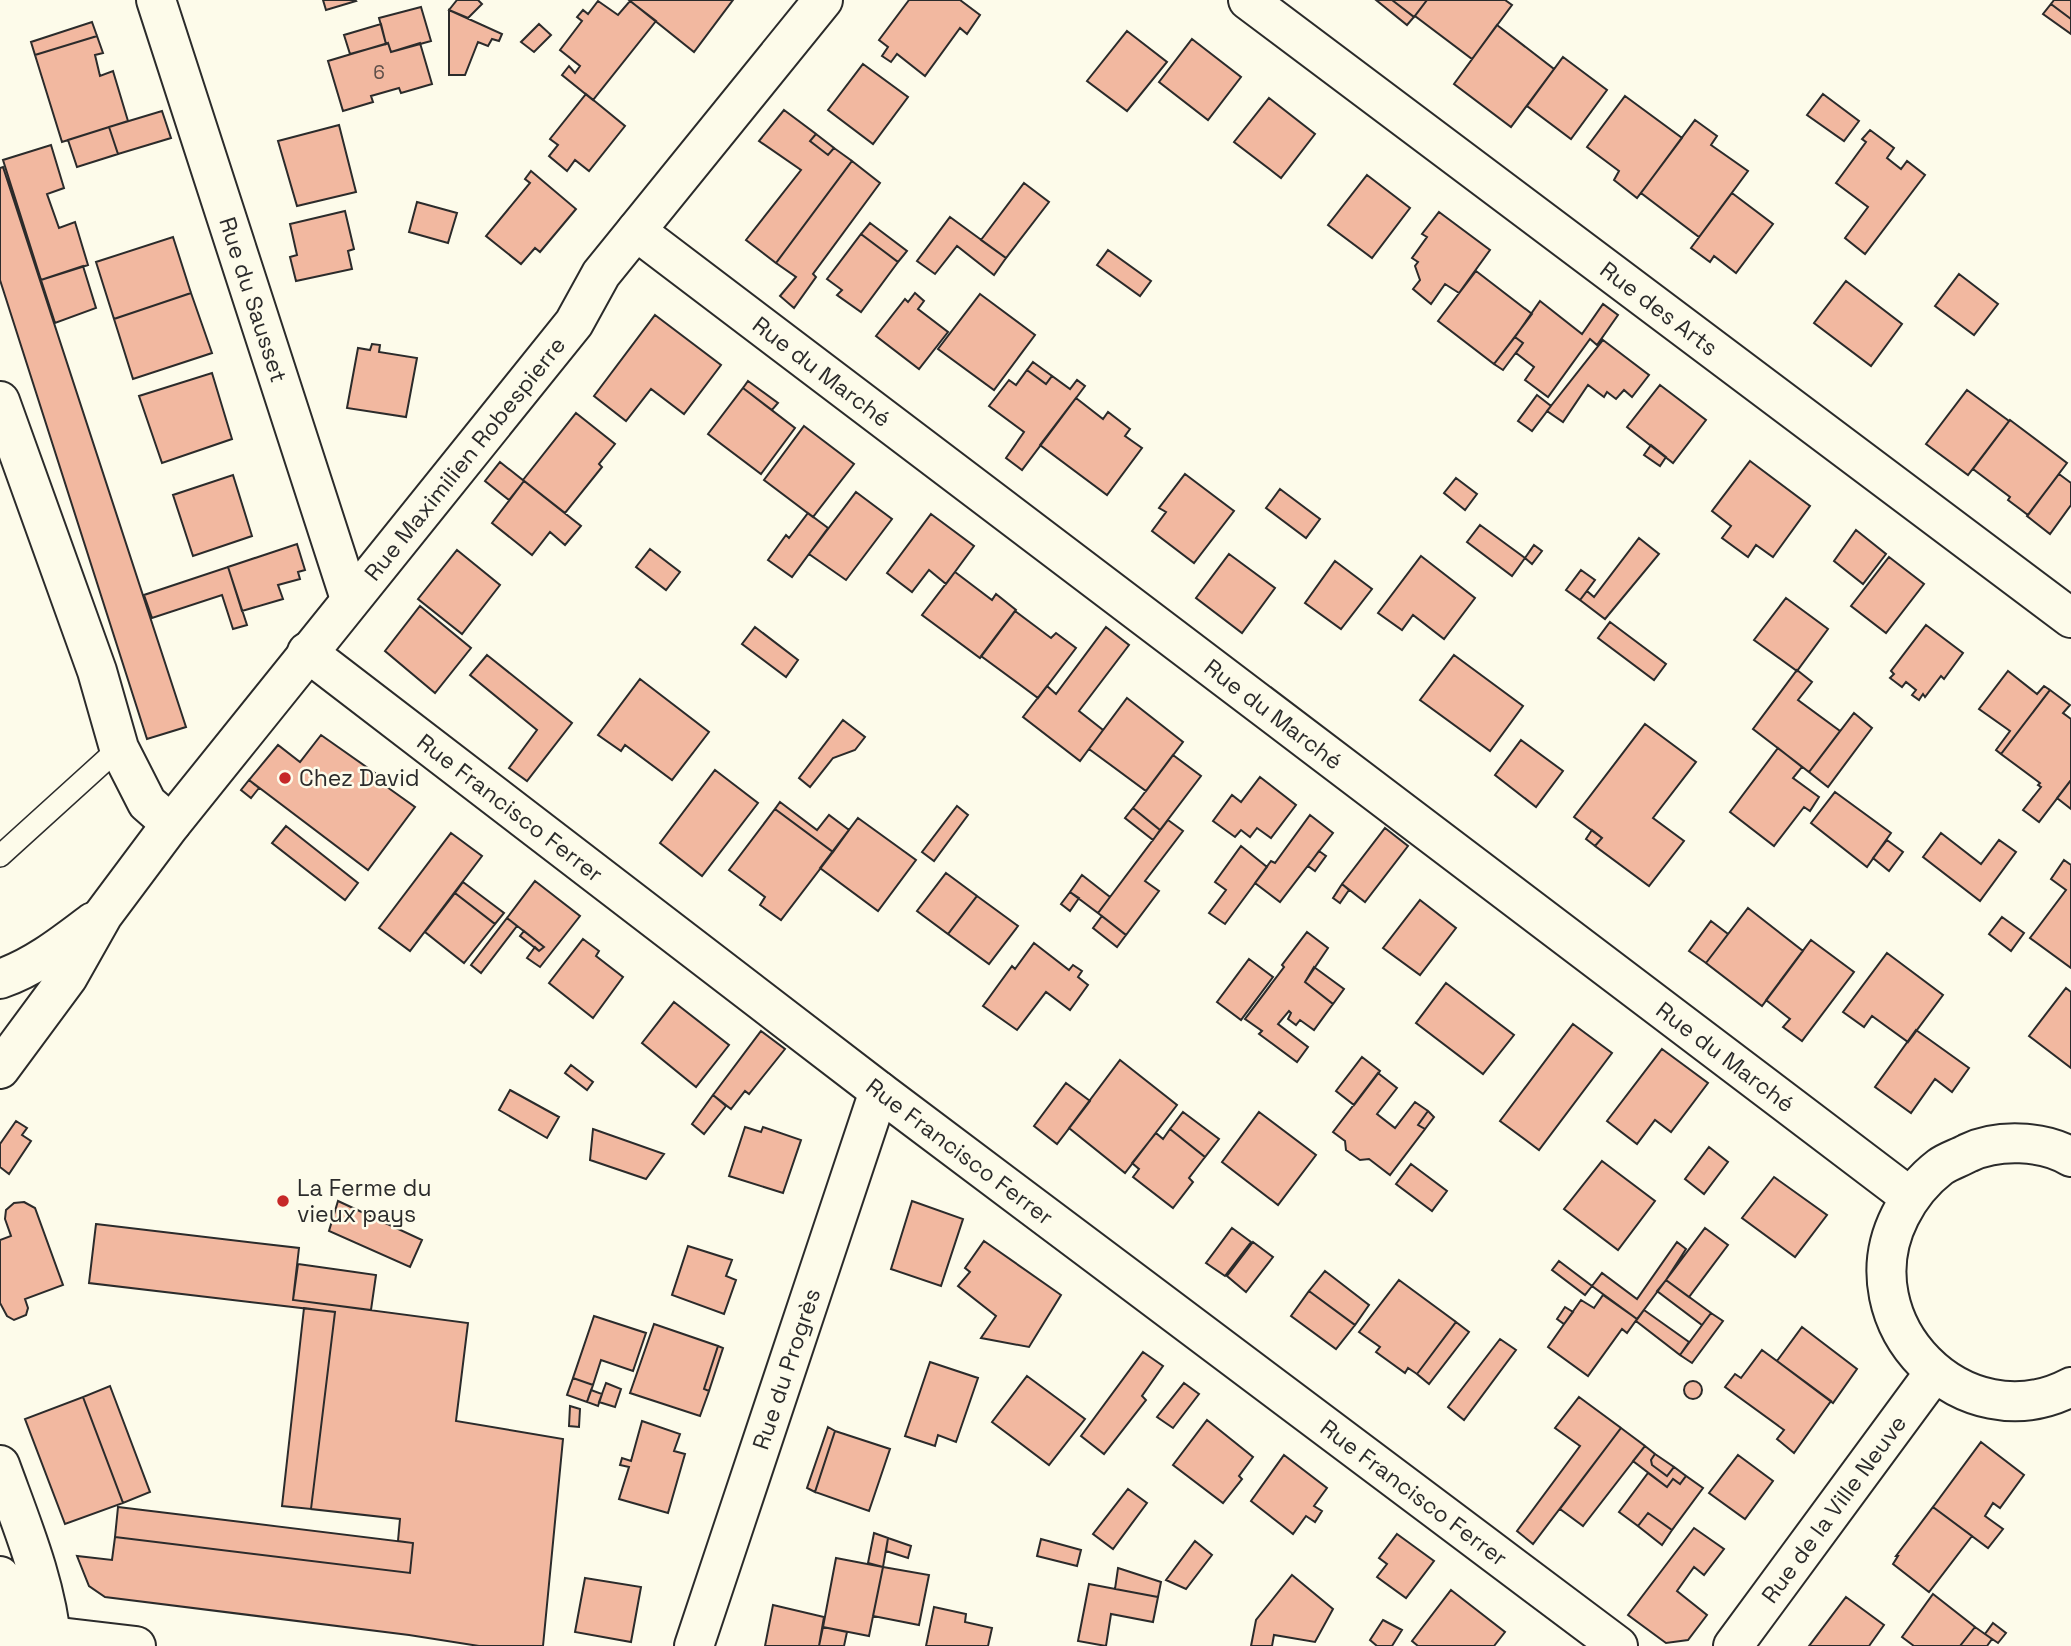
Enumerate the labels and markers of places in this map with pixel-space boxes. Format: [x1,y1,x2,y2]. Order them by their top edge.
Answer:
place label: Chez David [299,763,420,793]
marker: Chez David [277,770,293,786]
place label: La Ferme du vieux pays [297,1173,431,1229]
marker: La Ferme du vieux pays [275,1193,291,1209]

